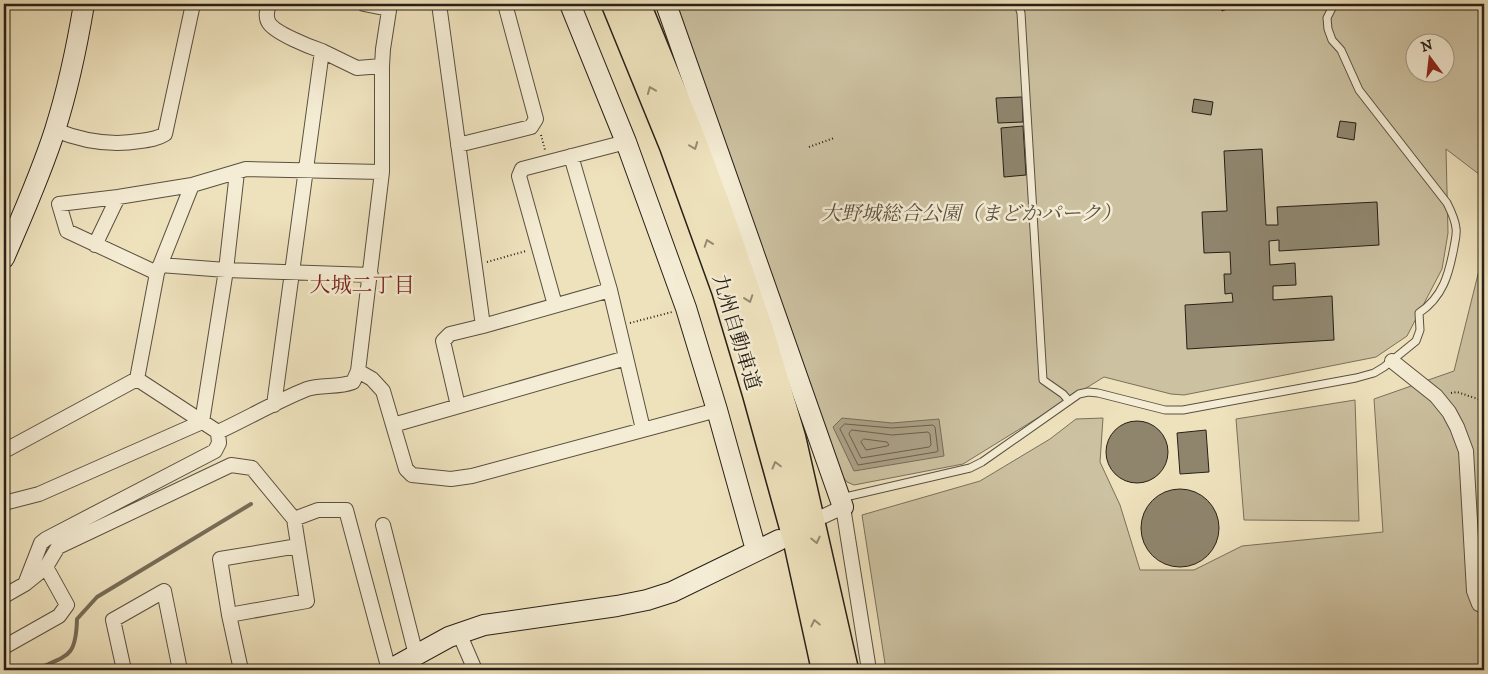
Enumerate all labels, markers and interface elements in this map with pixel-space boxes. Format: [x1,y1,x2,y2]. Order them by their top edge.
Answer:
north arrow [1406,32,1456,82]
text: N [1419,36,1435,57]
one-way arrow [646,87,656,95]
one-way arrow [689,142,699,150]
park label: 大野城総合公園（まどかパーク） [821,202,1121,227]
one-way arrow [704,239,714,247]
street label: 九州自動車道 [706,271,765,393]
district label: 大城二丁目 [310,273,415,299]
one-way arrow [744,295,754,303]
one-way arrow [771,461,781,469]
one-way arrow [810,535,821,544]
one-way arrow [810,618,820,627]

